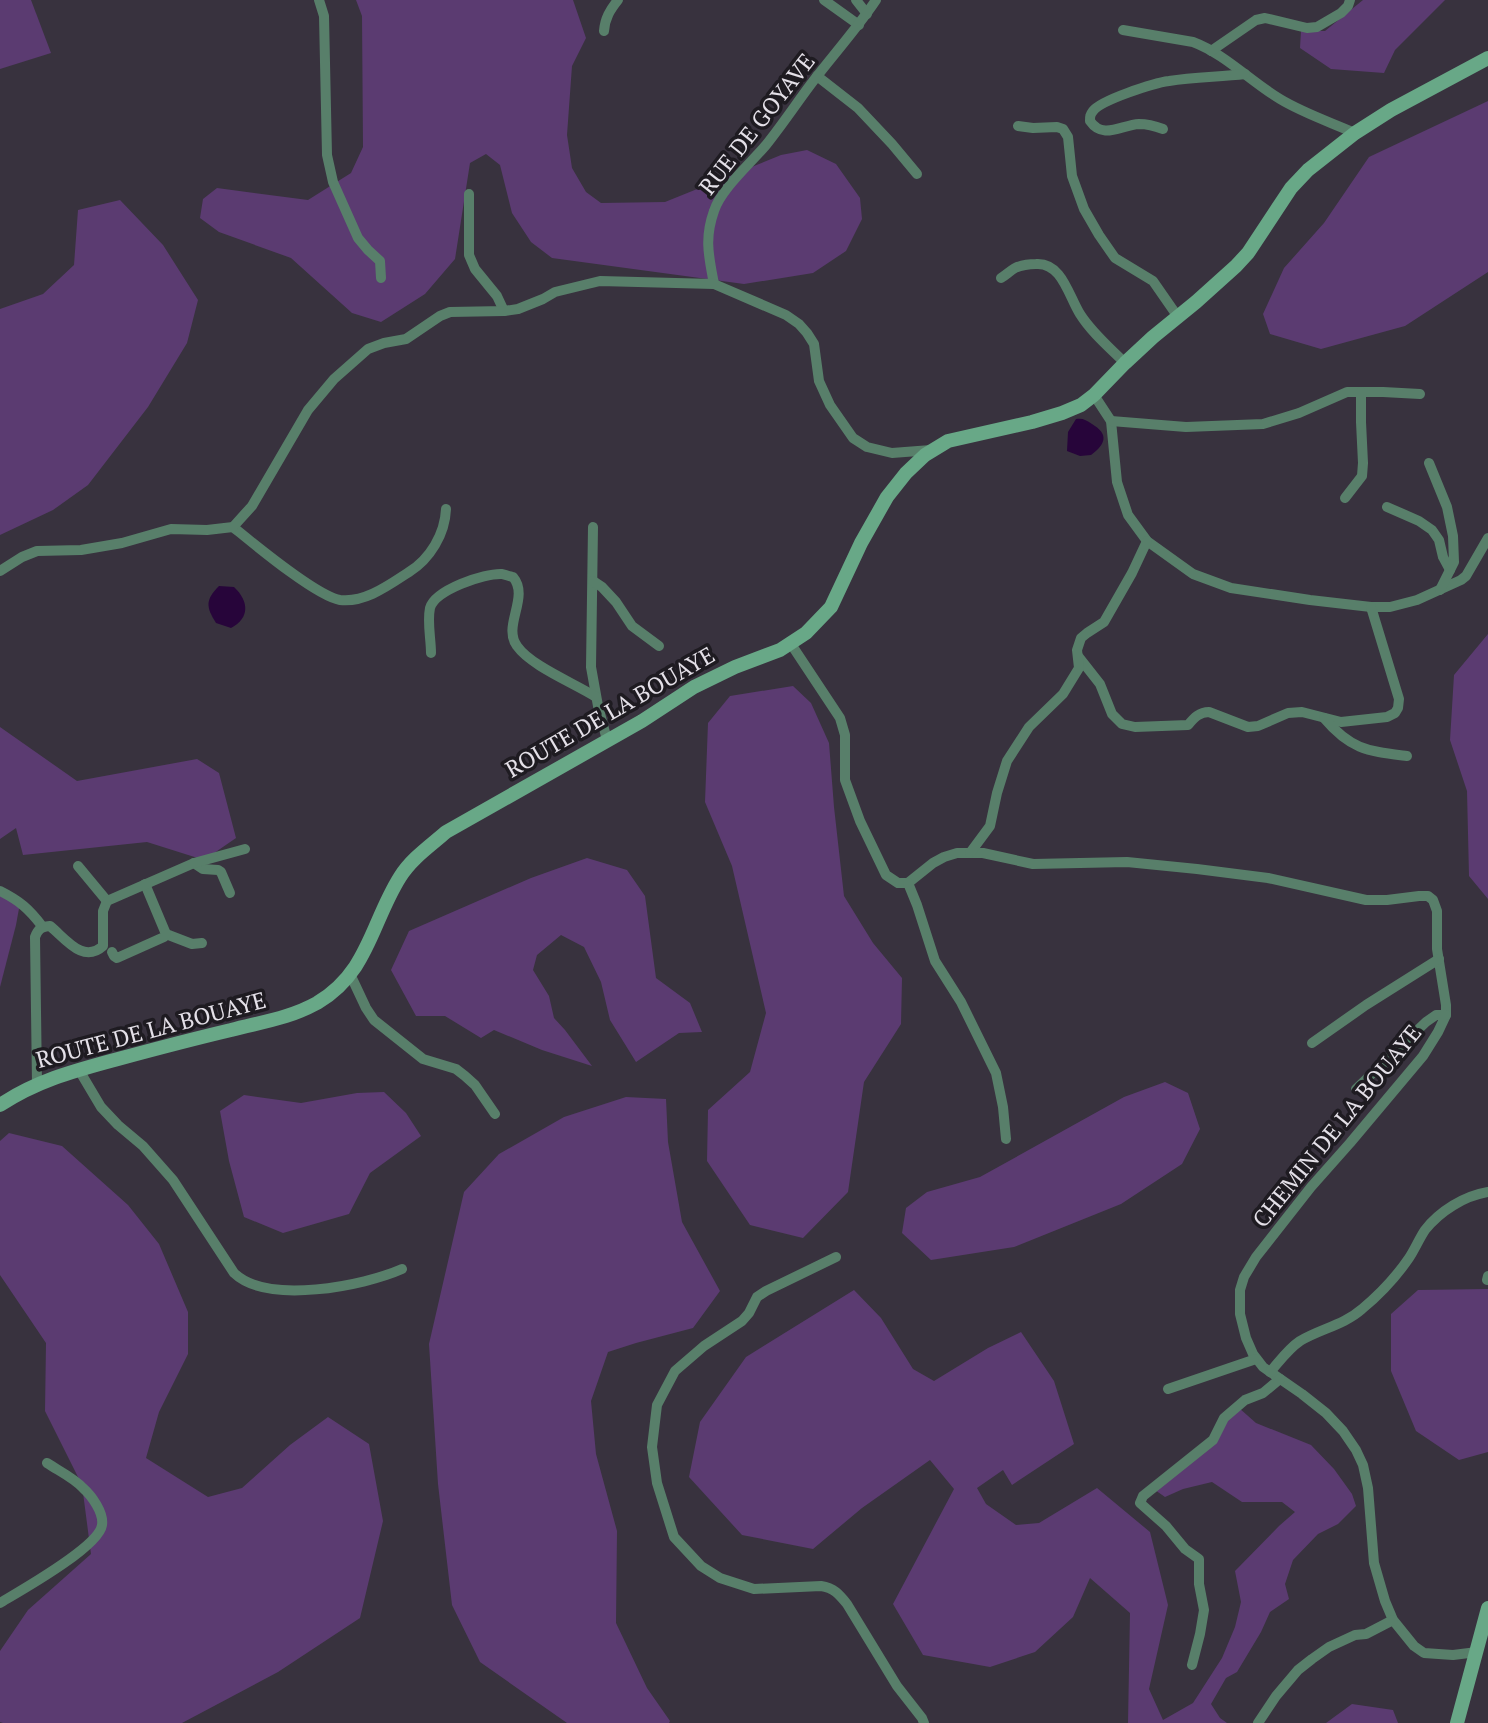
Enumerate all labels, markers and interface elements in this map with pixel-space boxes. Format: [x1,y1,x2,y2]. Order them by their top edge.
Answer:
street label: RUE DE GOYAVE [692,47,822,201]
street label: ROUTE DE LA BOUAYE [499,639,720,784]
street label: ROUTE DE LA BOUAYE [32,984,269,1075]
street label: CHEMIN DE LA BOUAYE [1245,1018,1428,1234]

